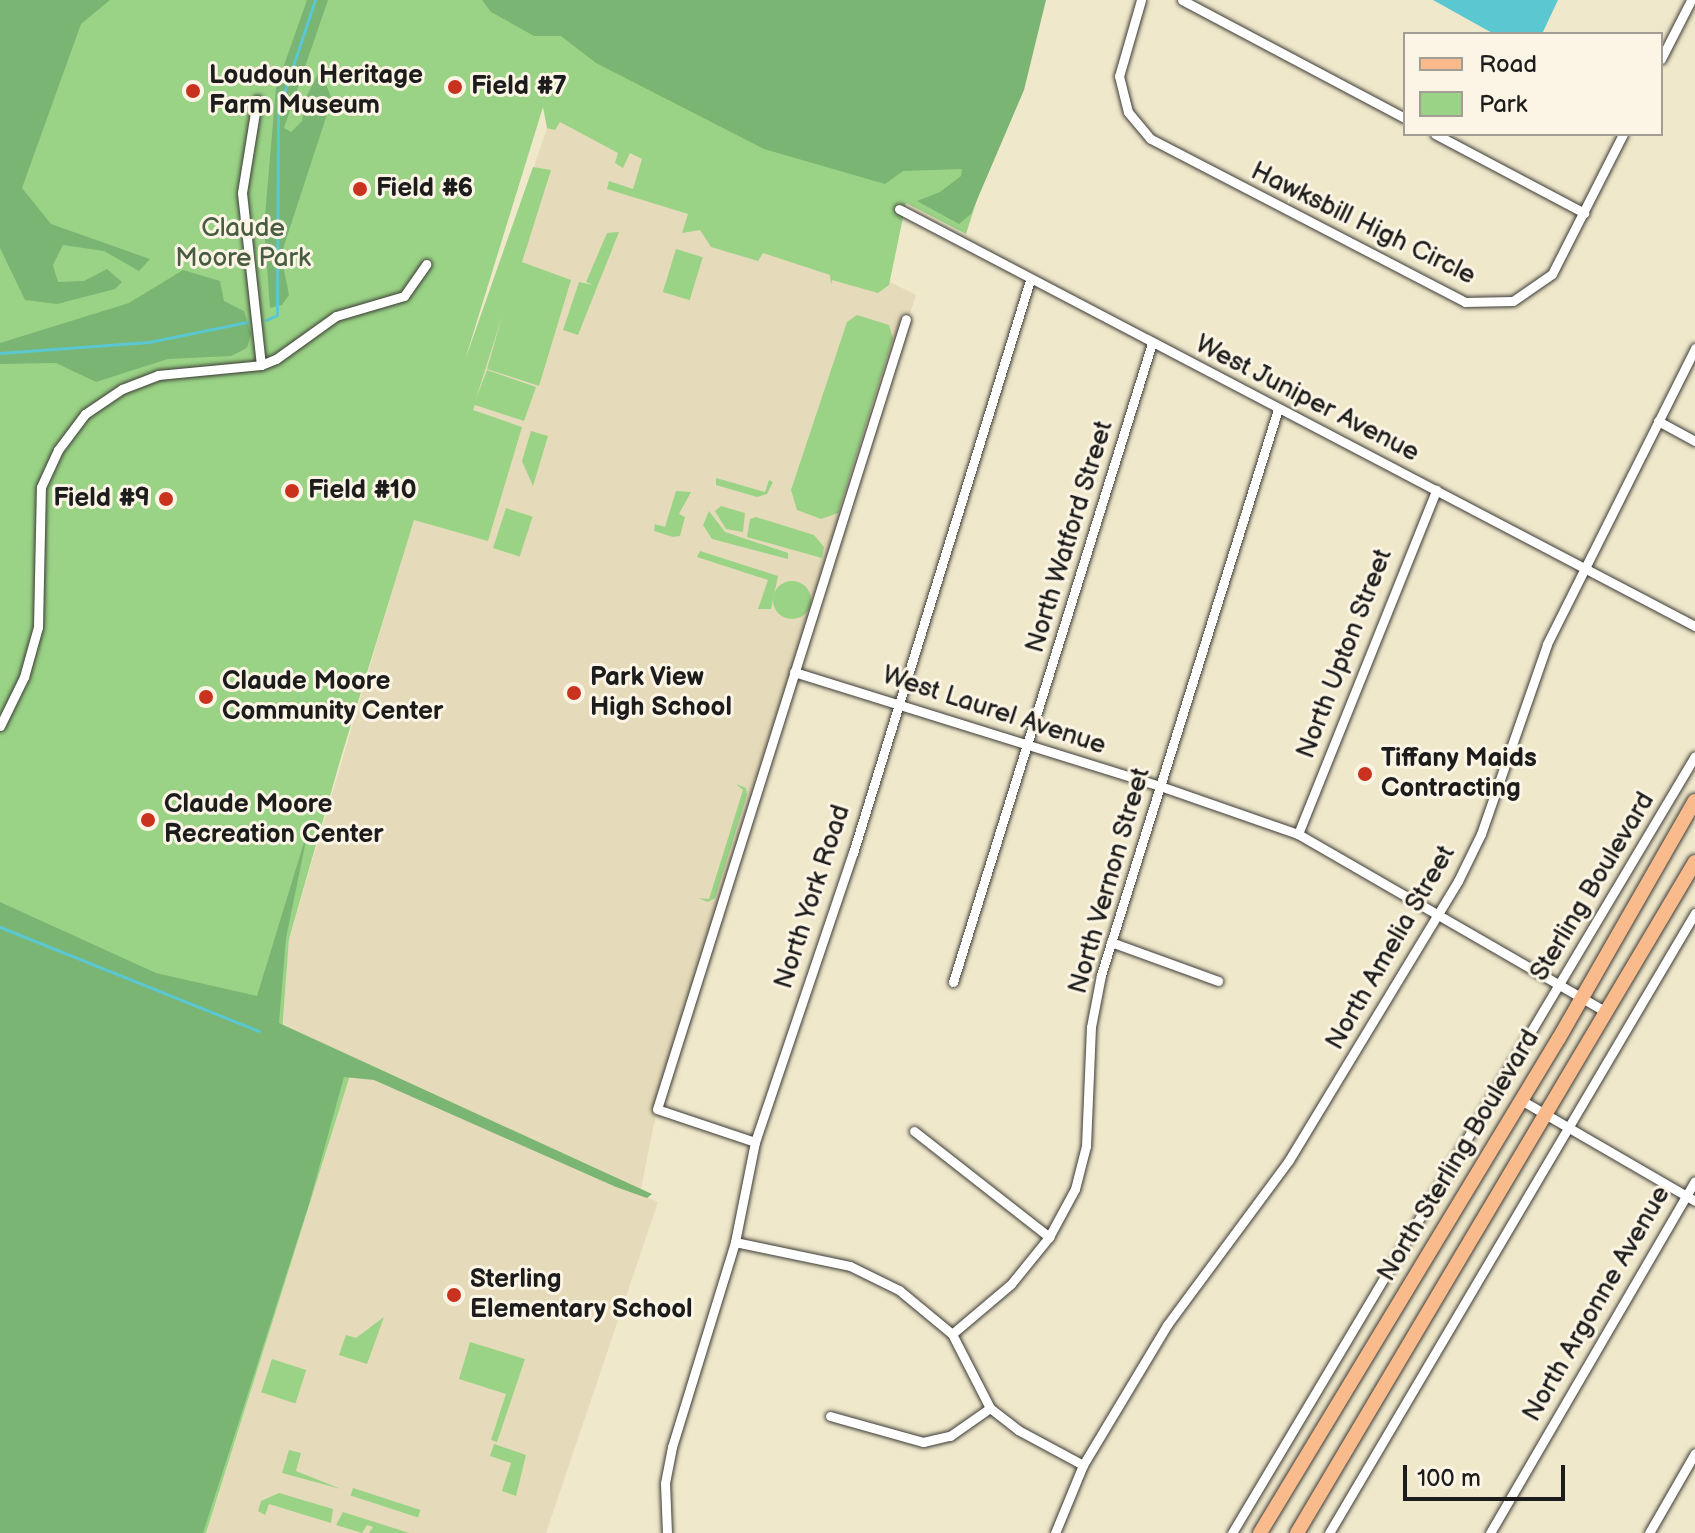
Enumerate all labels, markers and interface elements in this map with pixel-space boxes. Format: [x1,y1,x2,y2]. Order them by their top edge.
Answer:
legend [1403,32,1663,136]
text: Road [1479,50,1537,79]
place label: Loudoun Heritage Farm Museum [209,60,423,122]
place label: Field #7 [471,71,567,103]
marker: Field #7 [446,78,464,96]
marker: Loudoun Heritage Farm Museum [184,82,202,100]
text: Park [1479,90,1527,119]
street label: Hawksbill High Circle [1246,156,1480,292]
place label: Field #6 [376,173,473,205]
marker: Field #6 [351,180,369,198]
park label: Claude Moore Park [175,213,311,274]
street label: West Juniper Avenue [1189,329,1425,469]
street label: North Watford Street [1020,417,1120,657]
place label: Field #10 [308,475,417,507]
marker: Field #10 [283,482,301,500]
place label: Field #9 [53,483,150,515]
marker: Field #9 [157,490,175,508]
street label: North Upton Street [1291,545,1399,763]
street label: West Laurel Avenue [878,660,1110,762]
place label: Park View High School [590,662,732,724]
place label: Claude Moore Community Center [222,666,444,728]
marker: Park View High School [565,684,583,702]
marker: Claude Moore Community Center [197,688,215,706]
place label: Tiffany Maids Contracting [1381,743,1537,804]
street label: North Vernon Street [1063,764,1157,998]
marker: Tiffany Maids Contracting [1356,765,1374,783]
street label: Sterling Boulevard [1524,787,1662,987]
place label: Claude Moore Recreation Center [164,789,384,850]
street label: North York Road [768,800,858,994]
marker: Claude Moore Recreation Center [139,811,157,829]
street label: North Amelia Street [1320,840,1462,1056]
street label: North Sterling Boulevard [1371,1025,1547,1287]
street label: North Argonne Avenue [1517,1181,1677,1427]
place label: Sterling Elementary School [470,1264,693,1326]
marker: Sterling Elementary School [445,1286,463,1304]
scale bar [1407,1449,1569,1499]
text: 100 m [1417,1464,1481,1493]

